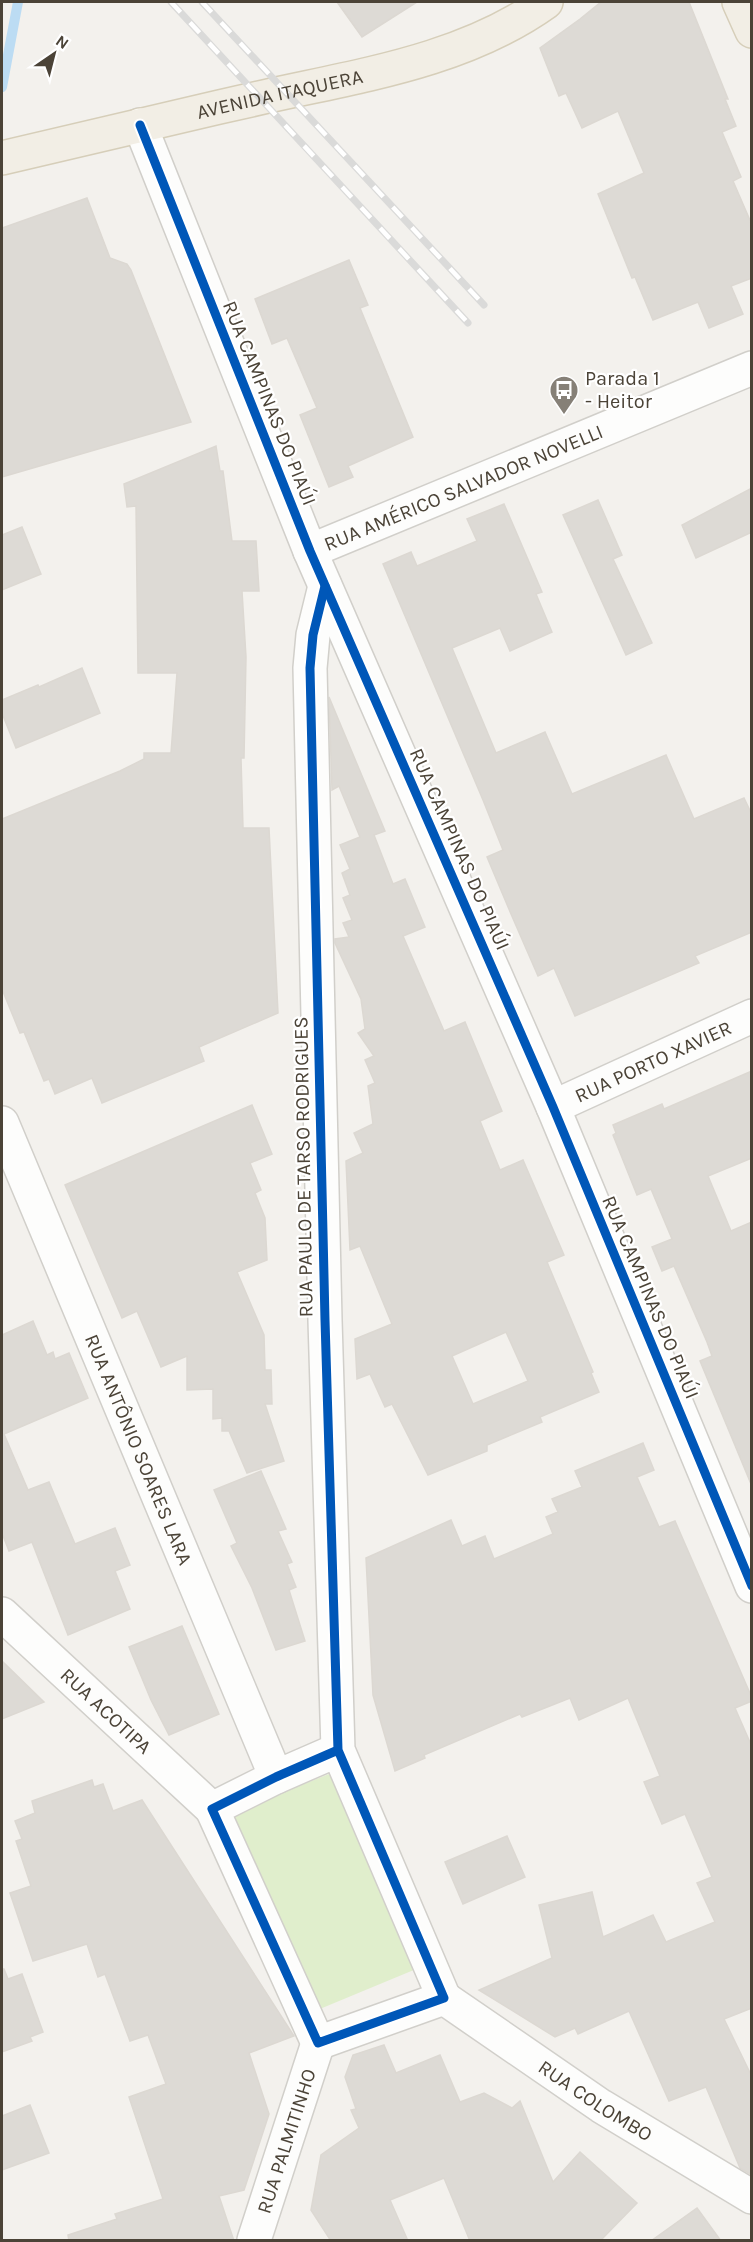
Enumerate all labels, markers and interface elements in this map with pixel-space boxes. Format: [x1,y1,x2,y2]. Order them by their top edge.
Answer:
north arrow [24,24,84,84]
text: N [52,31,72,53]
street label: AVENIDA ITAQUERA [194,65,365,124]
street label: RUA CAMPINAS DO PIAÚI [218,297,322,509]
place label: Parada 1 - Heitor [585,367,660,413]
bus stop icon: Parada 1 - Heitor [548,374,580,416]
street label: RUA AMÉRICO SALVADOR NOVELLI [321,420,606,556]
street label: RUA CAMPINAS DO PIAÚI [405,744,515,954]
street label: RUA PAULO DE TARSO RODRIGUES [289,1016,318,1318]
street label: RUA PORTO XAVIER [571,1016,735,1107]
street label: RUA CAMPINAS DO PIAÚI [597,1192,705,1402]
street label: RUA ANTÔNIO SOARES LARA [80,1331,197,1569]
street label: RUA ACOTIPA [56,1663,156,1759]
street label: RUA COLOMBO [534,2055,656,2146]
street label: RUA PALMITINHO [252,2066,321,2217]

